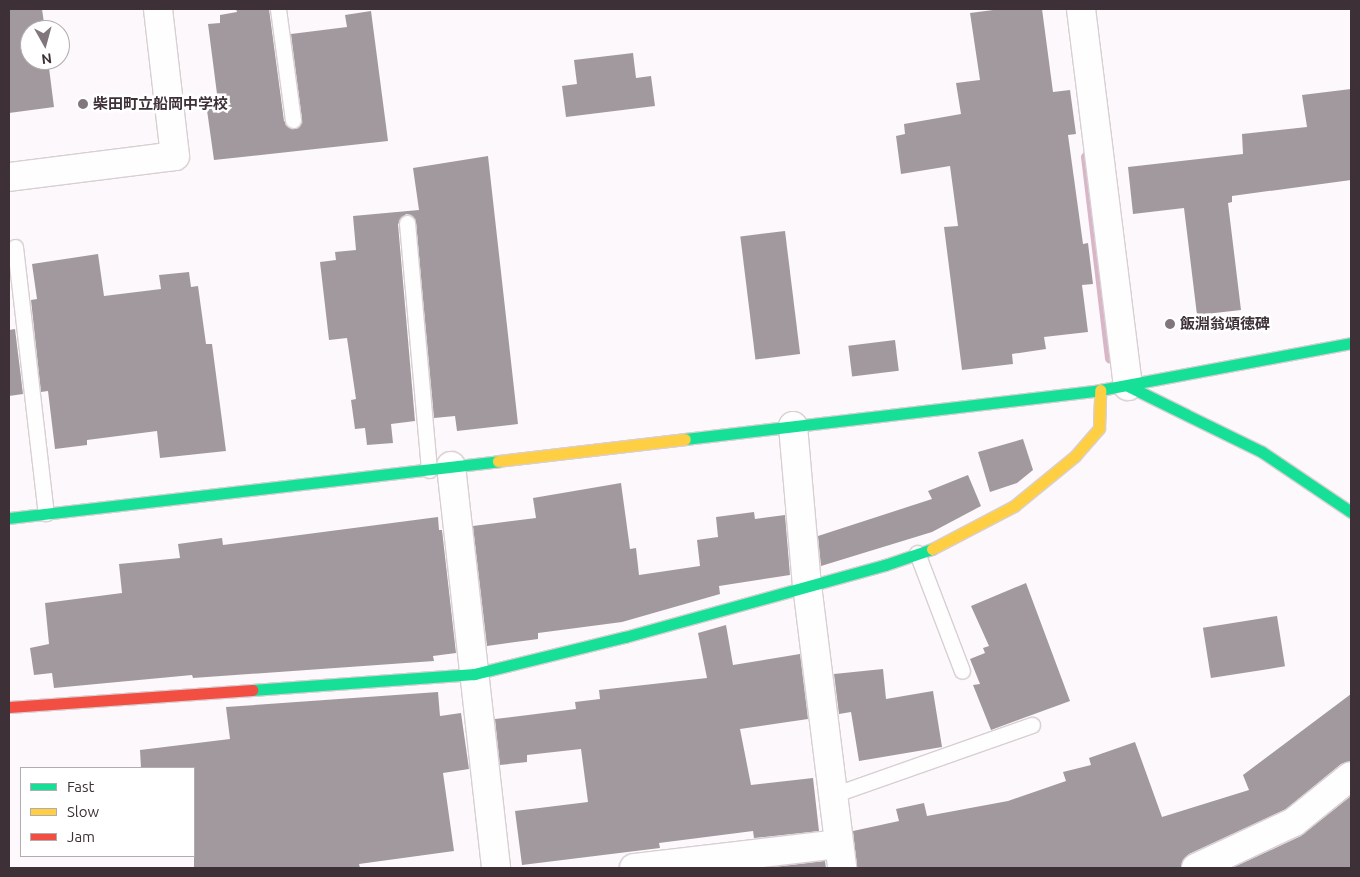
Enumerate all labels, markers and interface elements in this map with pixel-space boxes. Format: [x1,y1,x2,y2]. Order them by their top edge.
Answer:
north arrow [20,20,70,70]
text: N [41,50,53,67]
place label: 柴田町立船岡中学校 [93,95,228,113]
marker: 柴田町立船岡中学校 [77,98,89,110]
place label: 飯淵翁頌徳碑 [1180,315,1270,333]
marker: 飯淵翁頌徳碑 [1164,318,1176,330]
legend [20,767,195,857]
text: Fast [67,778,94,795]
text: Slow [67,803,99,820]
text: Jam [67,828,95,845]

